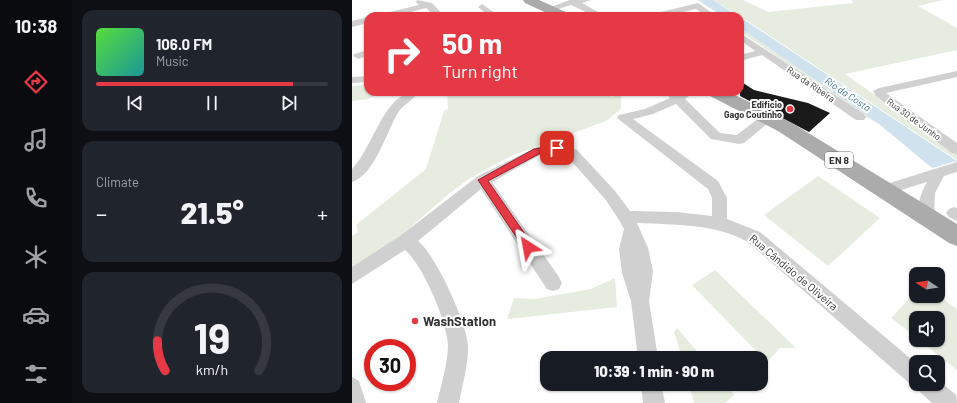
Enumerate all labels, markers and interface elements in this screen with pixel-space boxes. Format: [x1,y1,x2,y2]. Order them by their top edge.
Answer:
text: 10:38 [15,15,57,37]
text: 50 m [442,26,502,60]
icon: right [376,28,428,80]
text: 106.0 FM [156,35,212,53]
text: Music [156,53,189,69]
text: Turn right [442,60,518,82]
street label: Rua da Ribeira [785,64,837,104]
icon: directions [22,68,50,96]
water label: Rio da Costa [823,74,873,114]
icon: previous [124,92,146,114]
icon: pause [201,92,223,114]
icon: next [278,92,300,114]
street label: Rua 30 de Junho [885,96,943,142]
place label: Edificio Gago Coutinho [724,99,782,120]
marker: Edificio Gago Coutinho [785,104,795,114]
icon: music [22,126,50,154]
pin [540,131,574,165]
icon: arrive [546,137,568,159]
road number: EN 8 [825,152,853,168]
text: Climate [96,174,139,190]
icon: phone [22,184,50,212]
text: 21.5° [180,194,244,230]
text: − [96,200,107,226]
text: + [317,200,328,226]
position arrow [507,226,549,268]
street label: Rua Cândido de Oliveira [747,231,841,313]
icon: climate [22,243,50,271]
north arrow [909,267,945,303]
map controls [909,267,945,391]
icon: car [22,301,50,329]
text: 19 [194,311,230,361]
button: sound [909,311,945,347]
place label: WashStation [423,313,496,329]
marker: WashStation [410,316,420,326]
speed limit sign: 30 [364,339,416,391]
button: search [909,355,945,391]
icon: filters [22,360,50,388]
text: km/h [196,360,228,377]
text: 10:39 · 1 min · 90 m [594,362,714,380]

